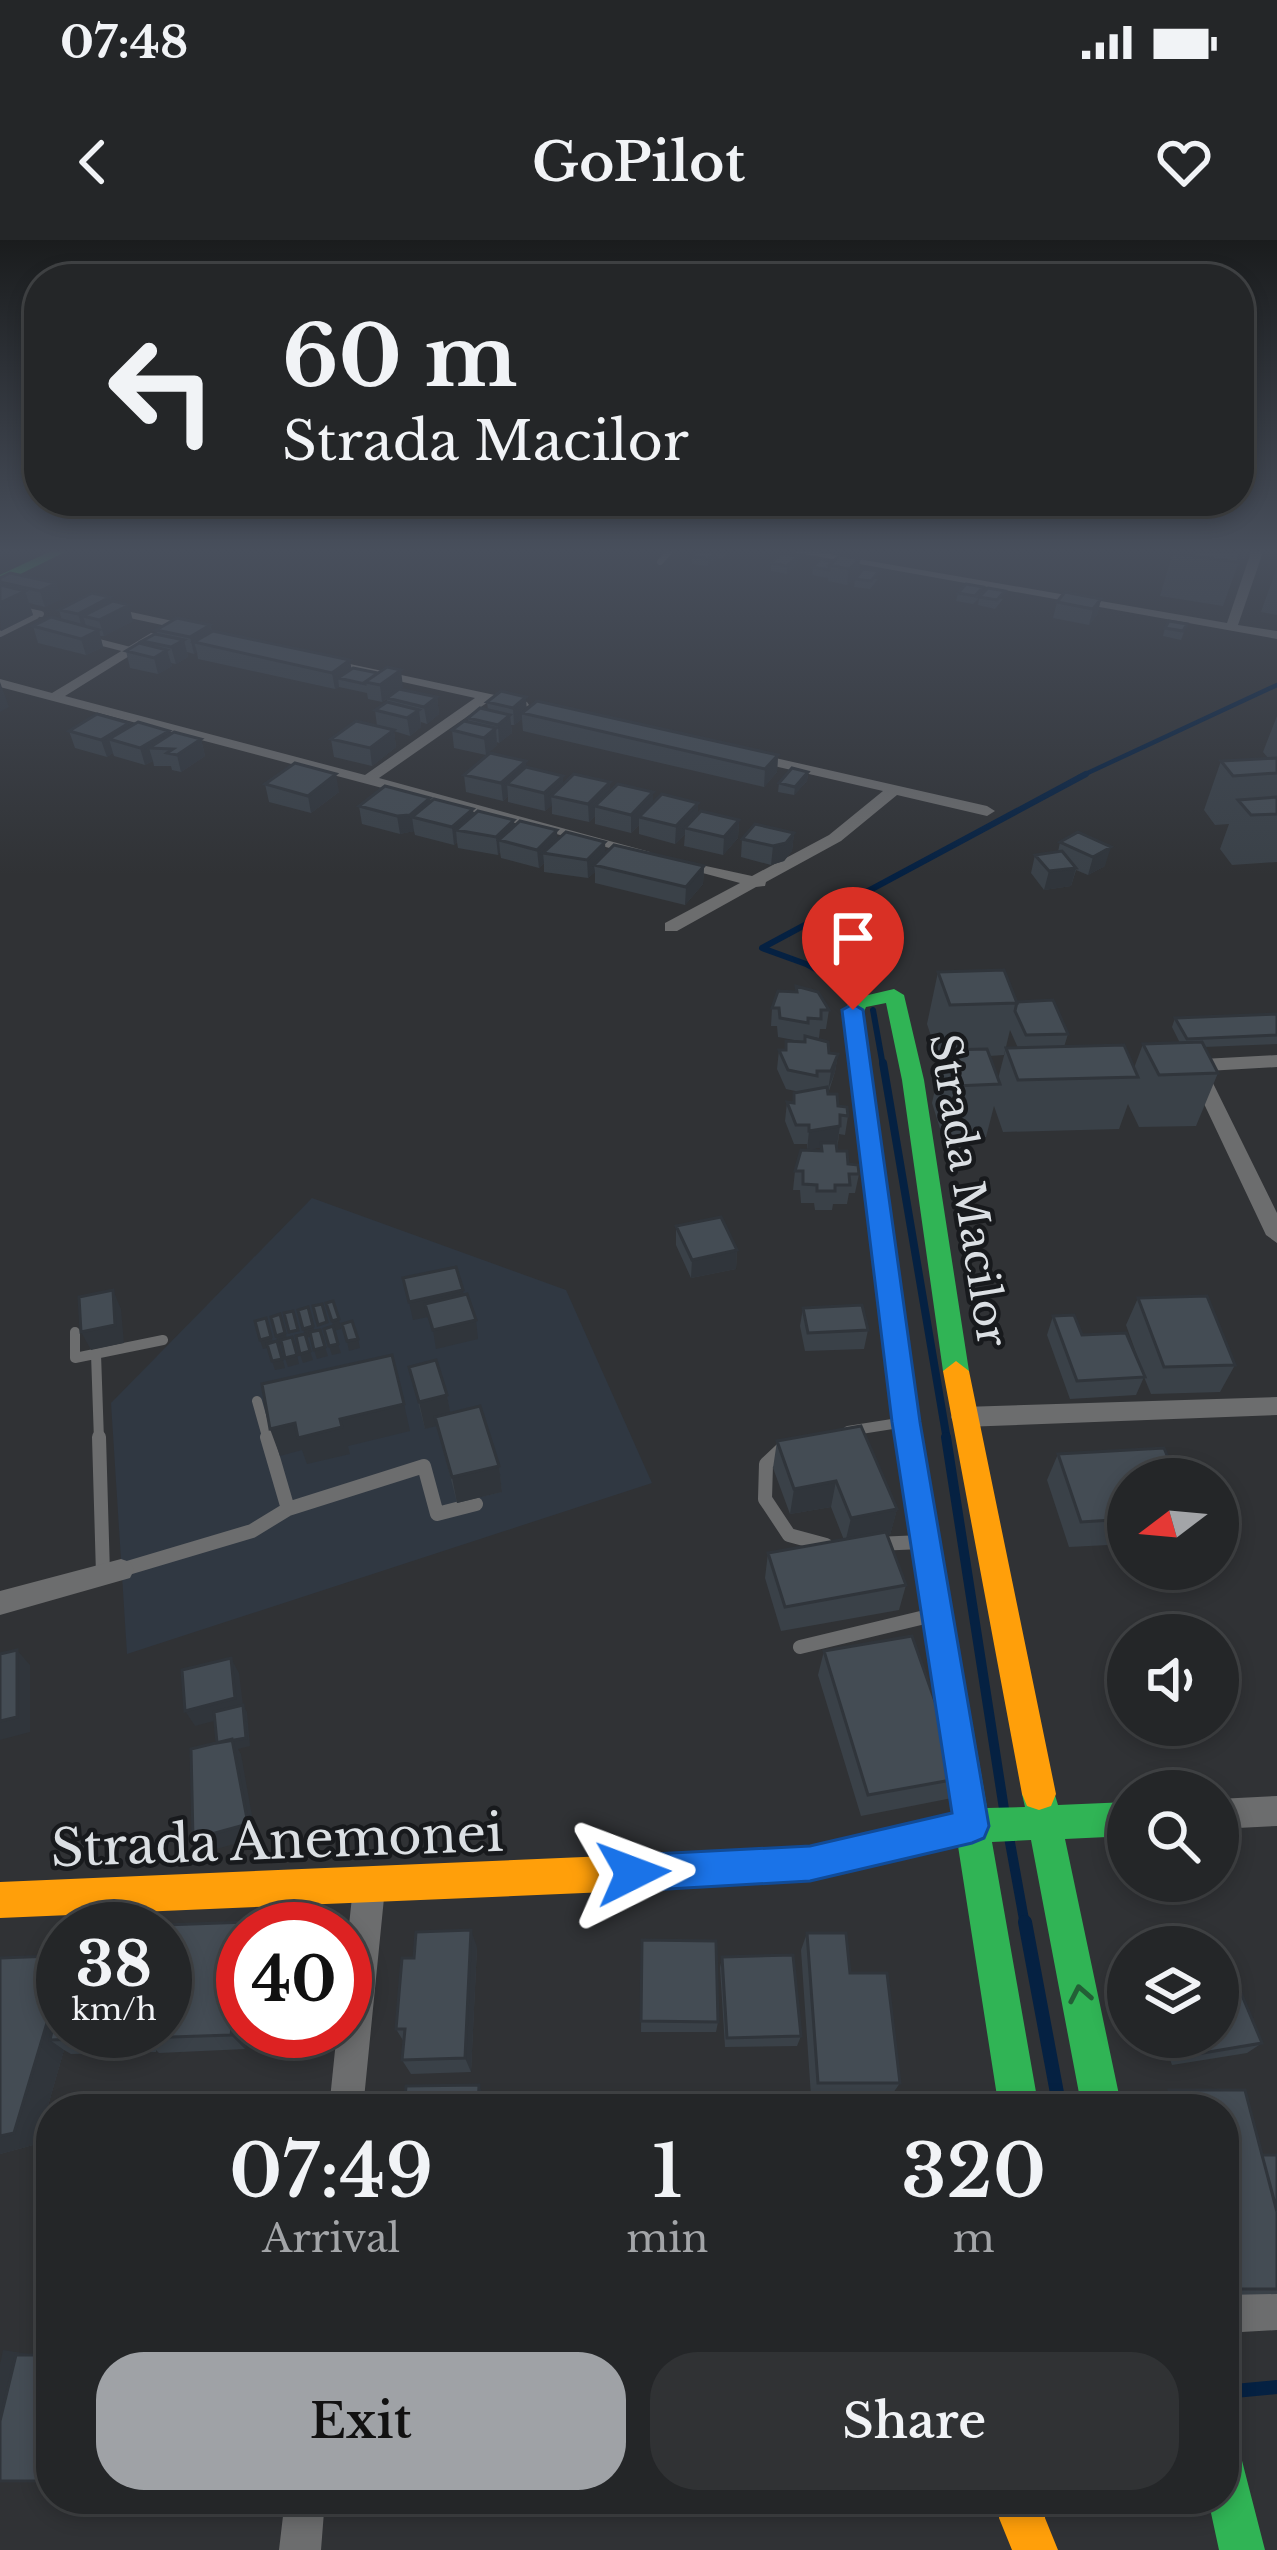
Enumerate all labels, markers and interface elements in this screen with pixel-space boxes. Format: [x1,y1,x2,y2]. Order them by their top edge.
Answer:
text: 07:48 [60,14,188,70]
icon: back [60,129,126,195]
text: GoPilot [532,129,745,196]
icon: heart [1151,129,1217,195]
text: 60 m [282,305,517,409]
icon: left [84,312,240,468]
text: Strada Macilor [282,408,689,475]
pin [802,887,904,1010]
icon: arrive [820,905,886,971]
street label: Strada Macilor [919,1030,1019,1350]
north arrow [1107,1458,1239,1590]
map controls [1107,1458,1239,2058]
button: sound [1107,1614,1239,1746]
button: search [1107,1770,1239,1902]
street label: Strada Anemonei [50,1802,504,1880]
position arrow [570,1810,696,1936]
speed limit sign: 40 [216,1902,372,2058]
button: layers [1107,1926,1239,2058]
text: 38 [76,1928,152,2002]
one-way arrow [1068,1984,1094,2004]
text: km/h [71,1991,157,2028]
text: 07:49 [229,2127,433,2216]
text: 1 [652,2127,683,2216]
text: 320 [901,2127,1046,2216]
text: Arrival [262,2214,400,2263]
text: min [626,2214,708,2263]
text: m [953,2214,995,2263]
button: Exit [96,2352,626,2490]
button: Share [650,2352,1179,2490]

